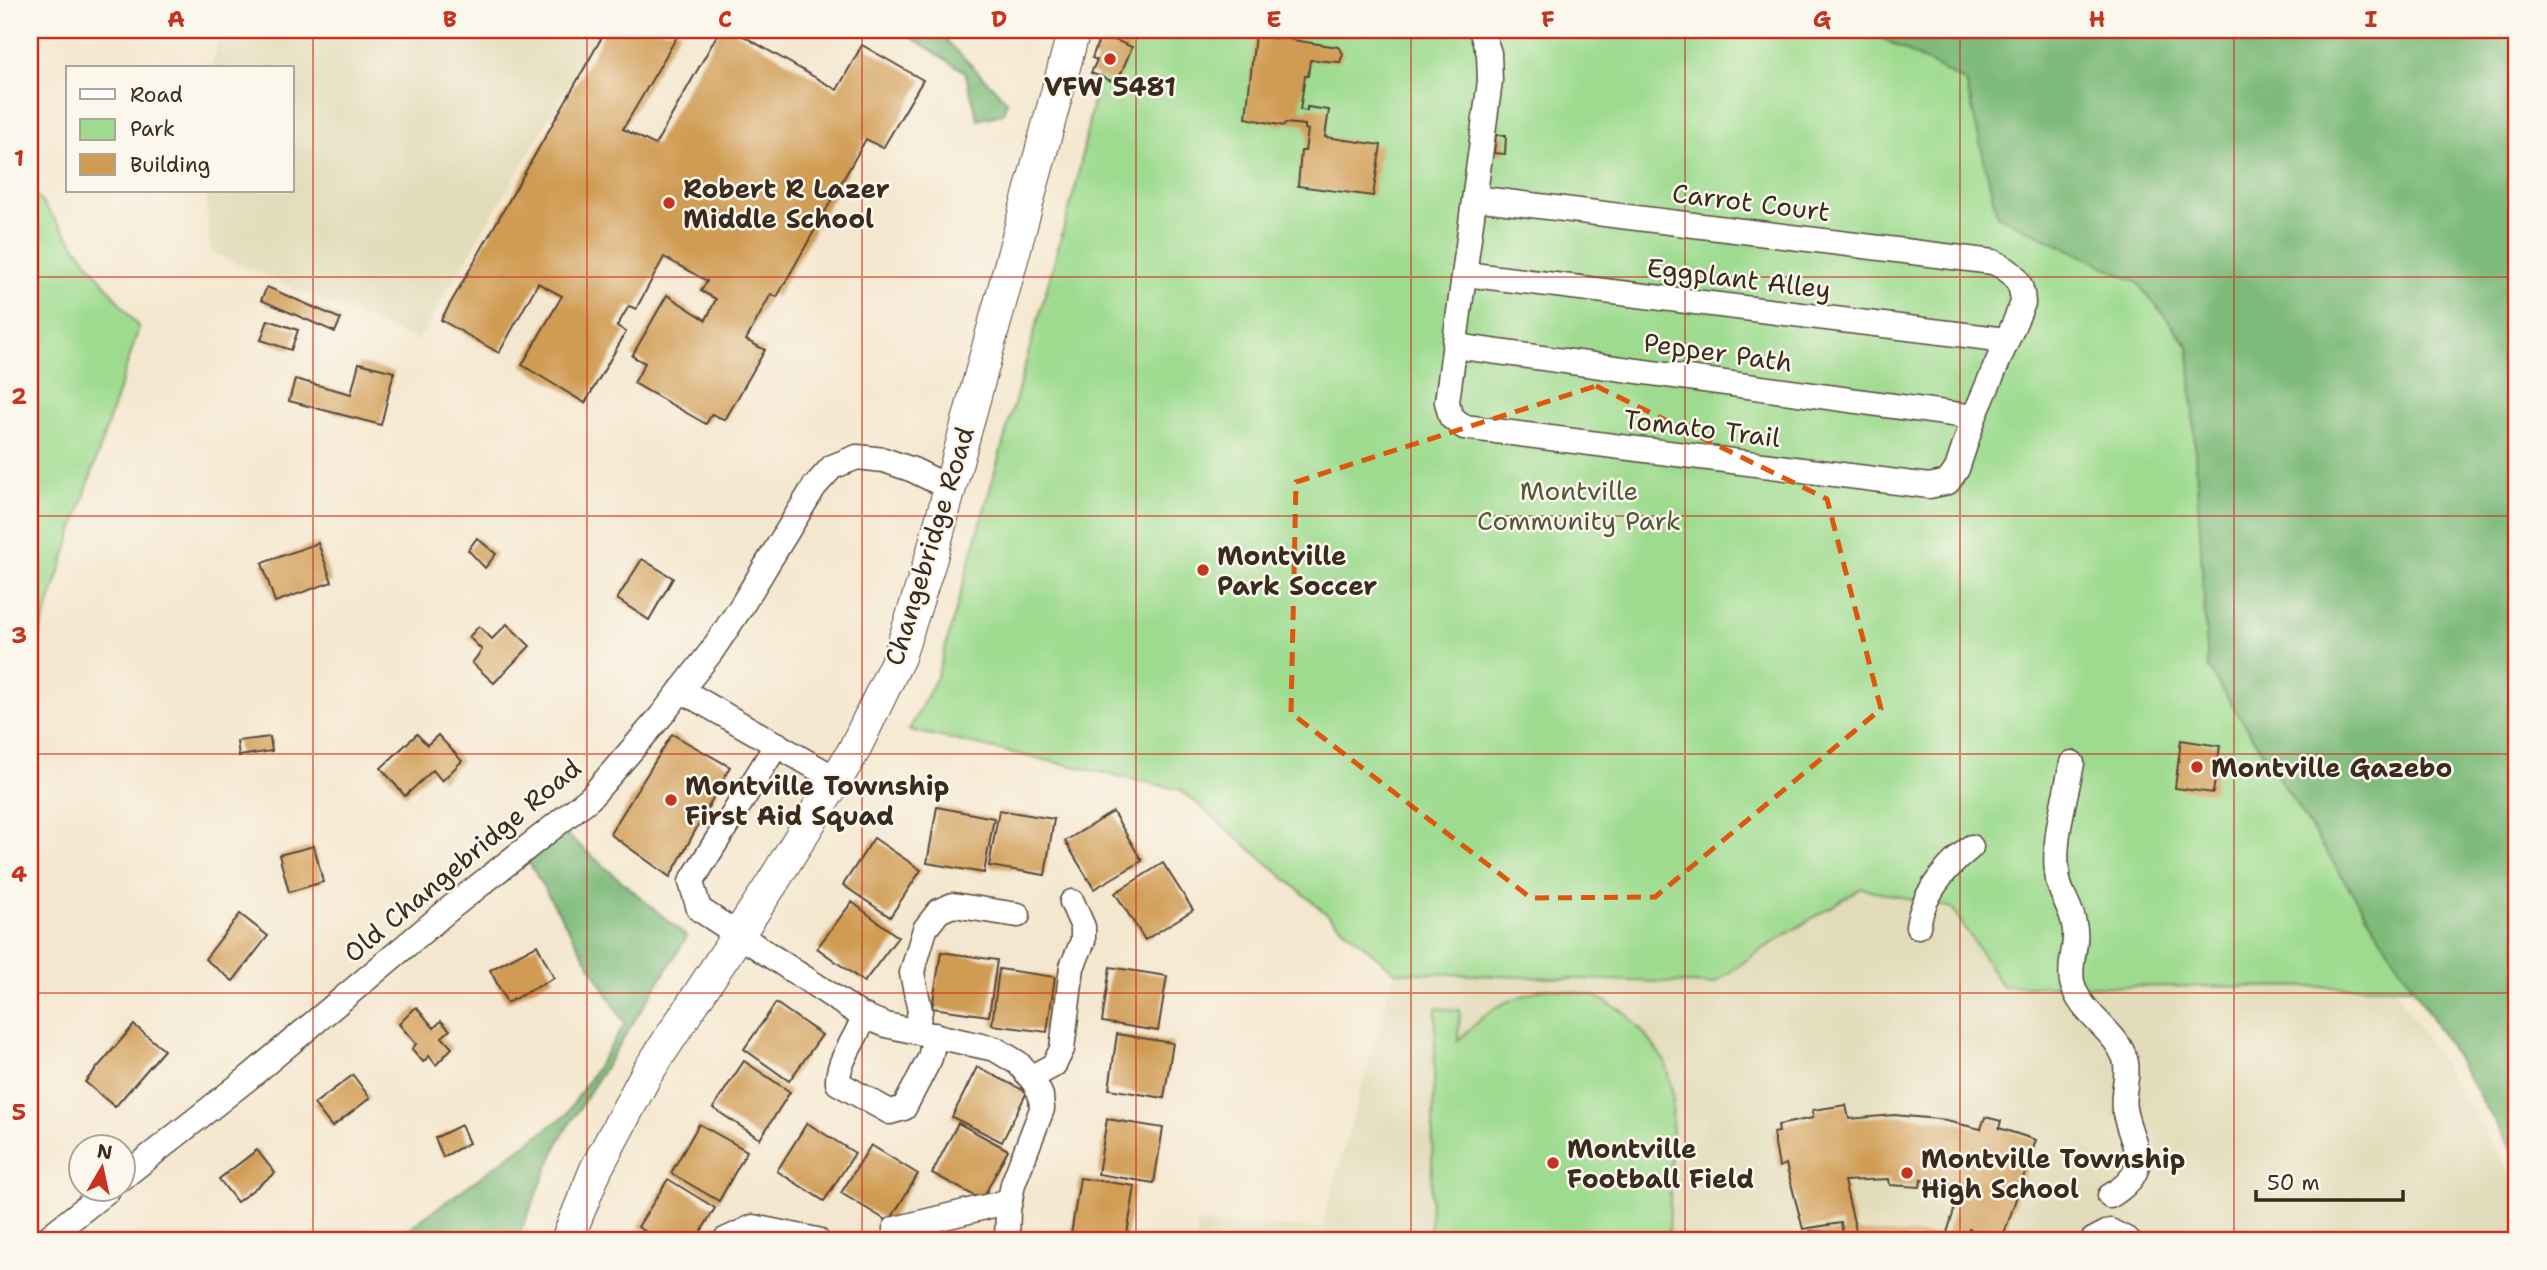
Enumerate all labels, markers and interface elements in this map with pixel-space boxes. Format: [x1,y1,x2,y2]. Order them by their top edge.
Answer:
text: A [167,4,185,34]
text: B [443,4,457,34]
text: C [718,4,732,34]
text: D [991,4,1007,34]
text: E [1266,4,1282,34]
text: F [1541,4,1555,34]
text: G [1813,4,1832,34]
text: H [2089,4,2105,34]
text: I [2365,4,2378,34]
marker: VFW 5481 [1102,51,1118,67]
legend [66,66,294,192]
place label: VFW 5481 [1044,69,1176,104]
text: Road [130,81,183,109]
text: Park [130,115,175,143]
text: 1 [14,143,24,173]
text: Building [130,151,210,179]
place label: Robert R Lazer Middle School [683,171,890,236]
street label: Carrot Court [1670,175,1832,229]
marker: Robert R Lazer Middle School [661,195,677,211]
street label: Eggplant Alley [1645,249,1833,307]
street label: Pepper Path [1641,324,1795,380]
text: 2 [11,381,27,411]
street label: Tomato Trail [1622,401,1782,455]
street label: Changebridge Road [876,422,982,670]
park label: Montville Community Park [1477,473,1681,538]
place label: Montville Park Soccer [1217,538,1377,603]
marker: Montville Park Soccer [1195,562,1211,578]
text: 3 [11,620,27,650]
street label: Old Changebridge Road [336,750,588,970]
place label: Montville Gazebo [2211,750,2452,785]
marker: Montville Gazebo [2189,759,2205,775]
place label: Montville Township First Aid Squad [685,768,949,833]
marker: Montville Township First Aid Squad [663,792,679,808]
text: 4 [11,859,27,889]
text: 5 [12,1097,26,1127]
place label: Montville Football Field [1567,1131,1754,1196]
north arrow [66,1134,136,1204]
text: N [95,1138,114,1165]
place label: Montville Township High School [1921,1141,2185,1206]
marker: Montville Football Field [1545,1155,1561,1171]
scale bar [2256,1158,2404,1202]
marker: Montville Township High School [1899,1165,1915,1181]
text: 50 m [2267,1169,2320,1197]

